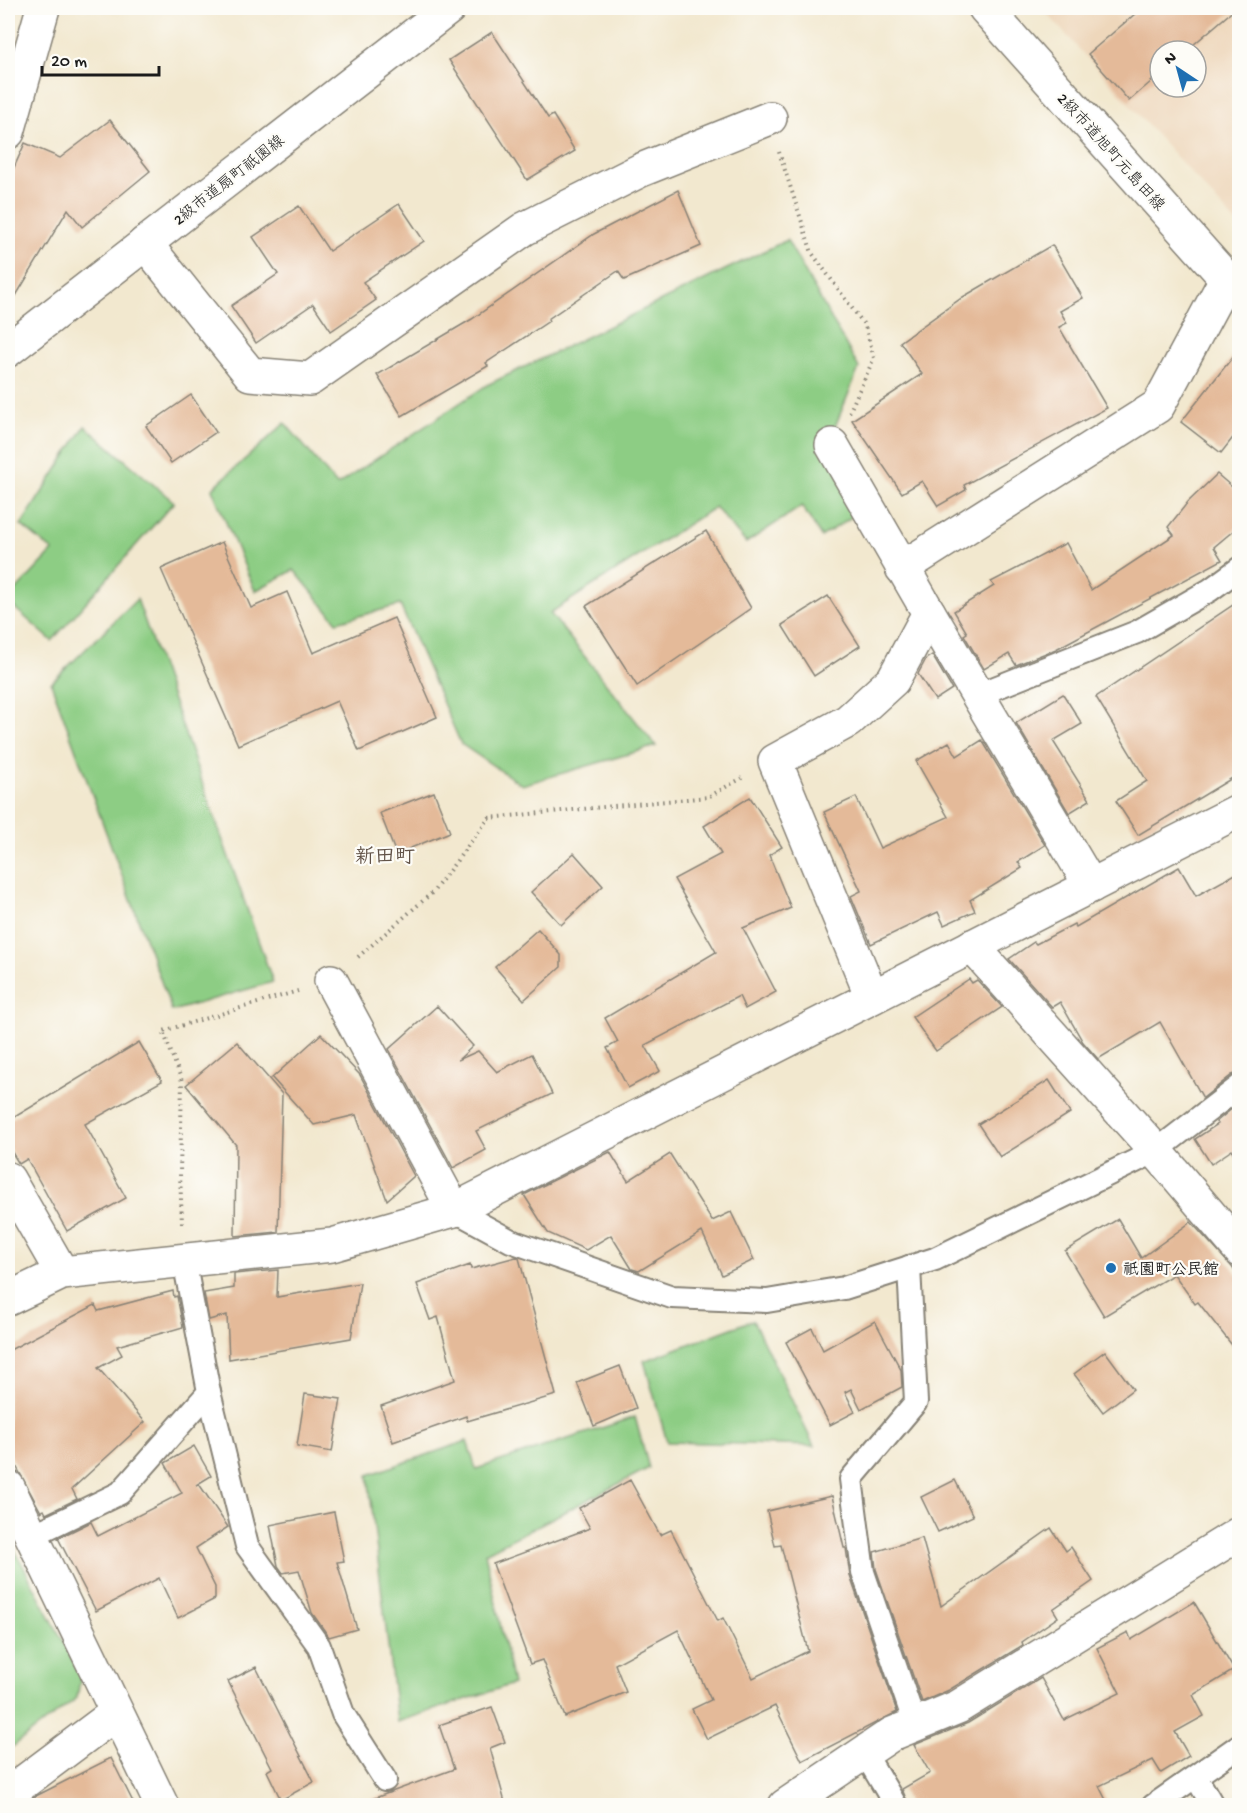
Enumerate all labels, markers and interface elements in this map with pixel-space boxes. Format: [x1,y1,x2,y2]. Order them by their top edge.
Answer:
scale bar [42,39,159,77]
north arrow [1148,39,1208,99]
text: N [1161,49,1181,70]
text: 20 m [51,52,87,73]
street label: 2級市道旭町元島田線 [1052,89,1169,216]
street label: 2級市道扇町祇園線 [170,131,290,231]
district label: 新田町 [355,846,415,870]
marker: 祇園町公民館 [1104,1261,1118,1275]
place label: 祇園町公民館 [1123,1261,1219,1281]

